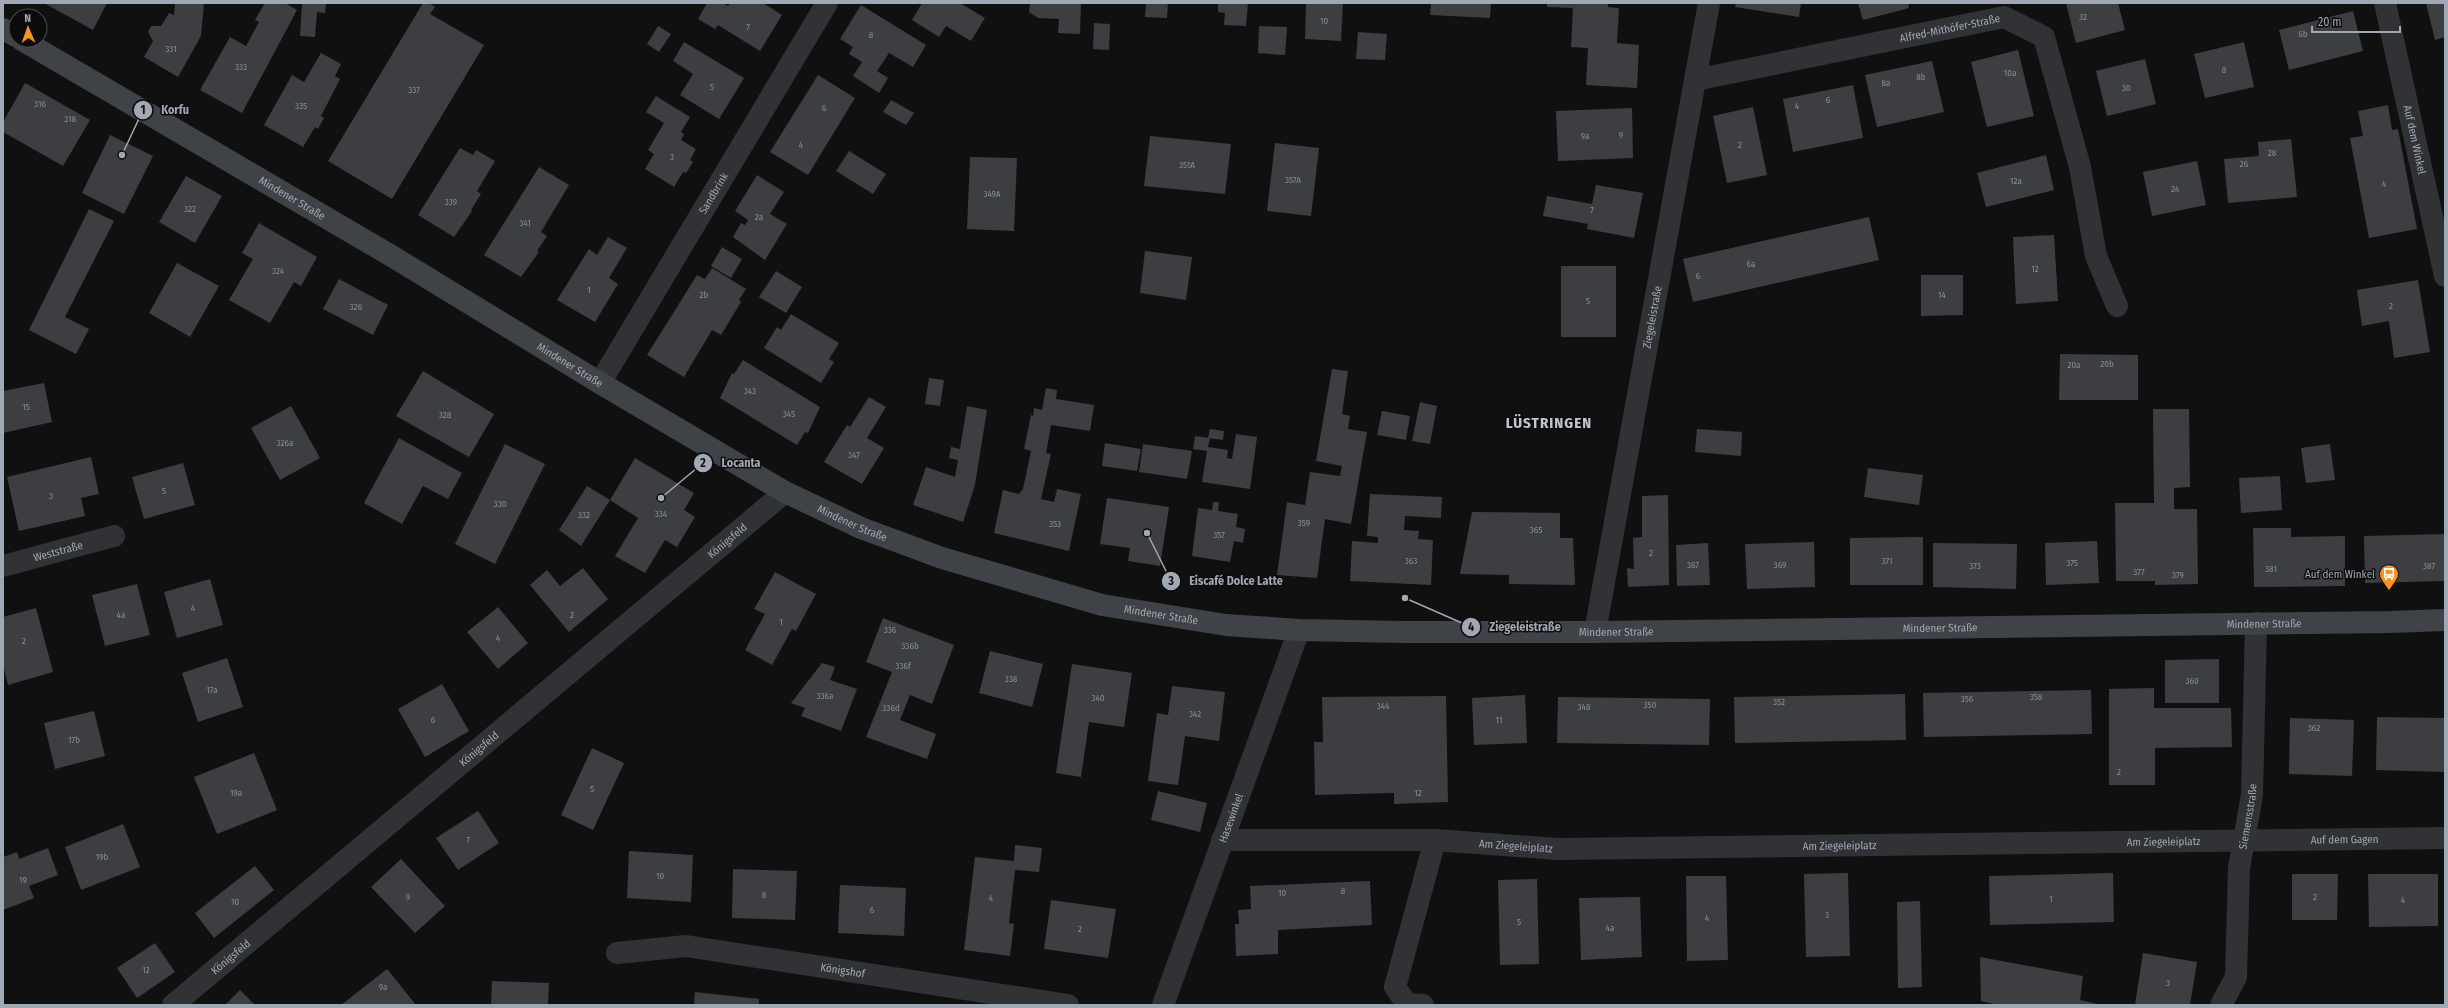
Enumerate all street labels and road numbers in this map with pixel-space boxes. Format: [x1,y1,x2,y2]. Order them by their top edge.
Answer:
street label: Alfred-Mithöfer-Straße [1899,12,2001,45]
street label: Auf dem Winkel [2401,104,2428,176]
street label: Sandbrink [696,170,732,217]
street label: Mindener Straße [256,174,328,223]
street label: Ziegeleistraße [1641,285,1665,350]
street label: Mindener Straße [534,340,605,390]
street label: Mindener Straße [815,502,889,544]
street label: Königsfeld [705,521,750,561]
street label: Weststraße [32,539,84,564]
street label: Mindener Straße [1123,603,1199,627]
street label: Mindener Straße [2227,617,2302,631]
street label: Mindener Straße [1903,621,1978,635]
street label: Mindener Straße [1579,625,1654,639]
street label: Königsfeld [457,729,501,769]
street label: Siemensstraße [2236,784,2259,851]
street label: Hasewinkel [1216,792,1246,844]
street label: Auf dem Gagen [2311,833,2379,847]
street label: Am Ziegeleiplatz [2127,835,2201,849]
street label: Am Ziegeleiplatz [1478,837,1554,856]
street label: Am Ziegeleiplatz [1803,839,1877,853]
street label: Königsfeld [208,937,253,977]
street label: Königshof [820,961,866,981]

